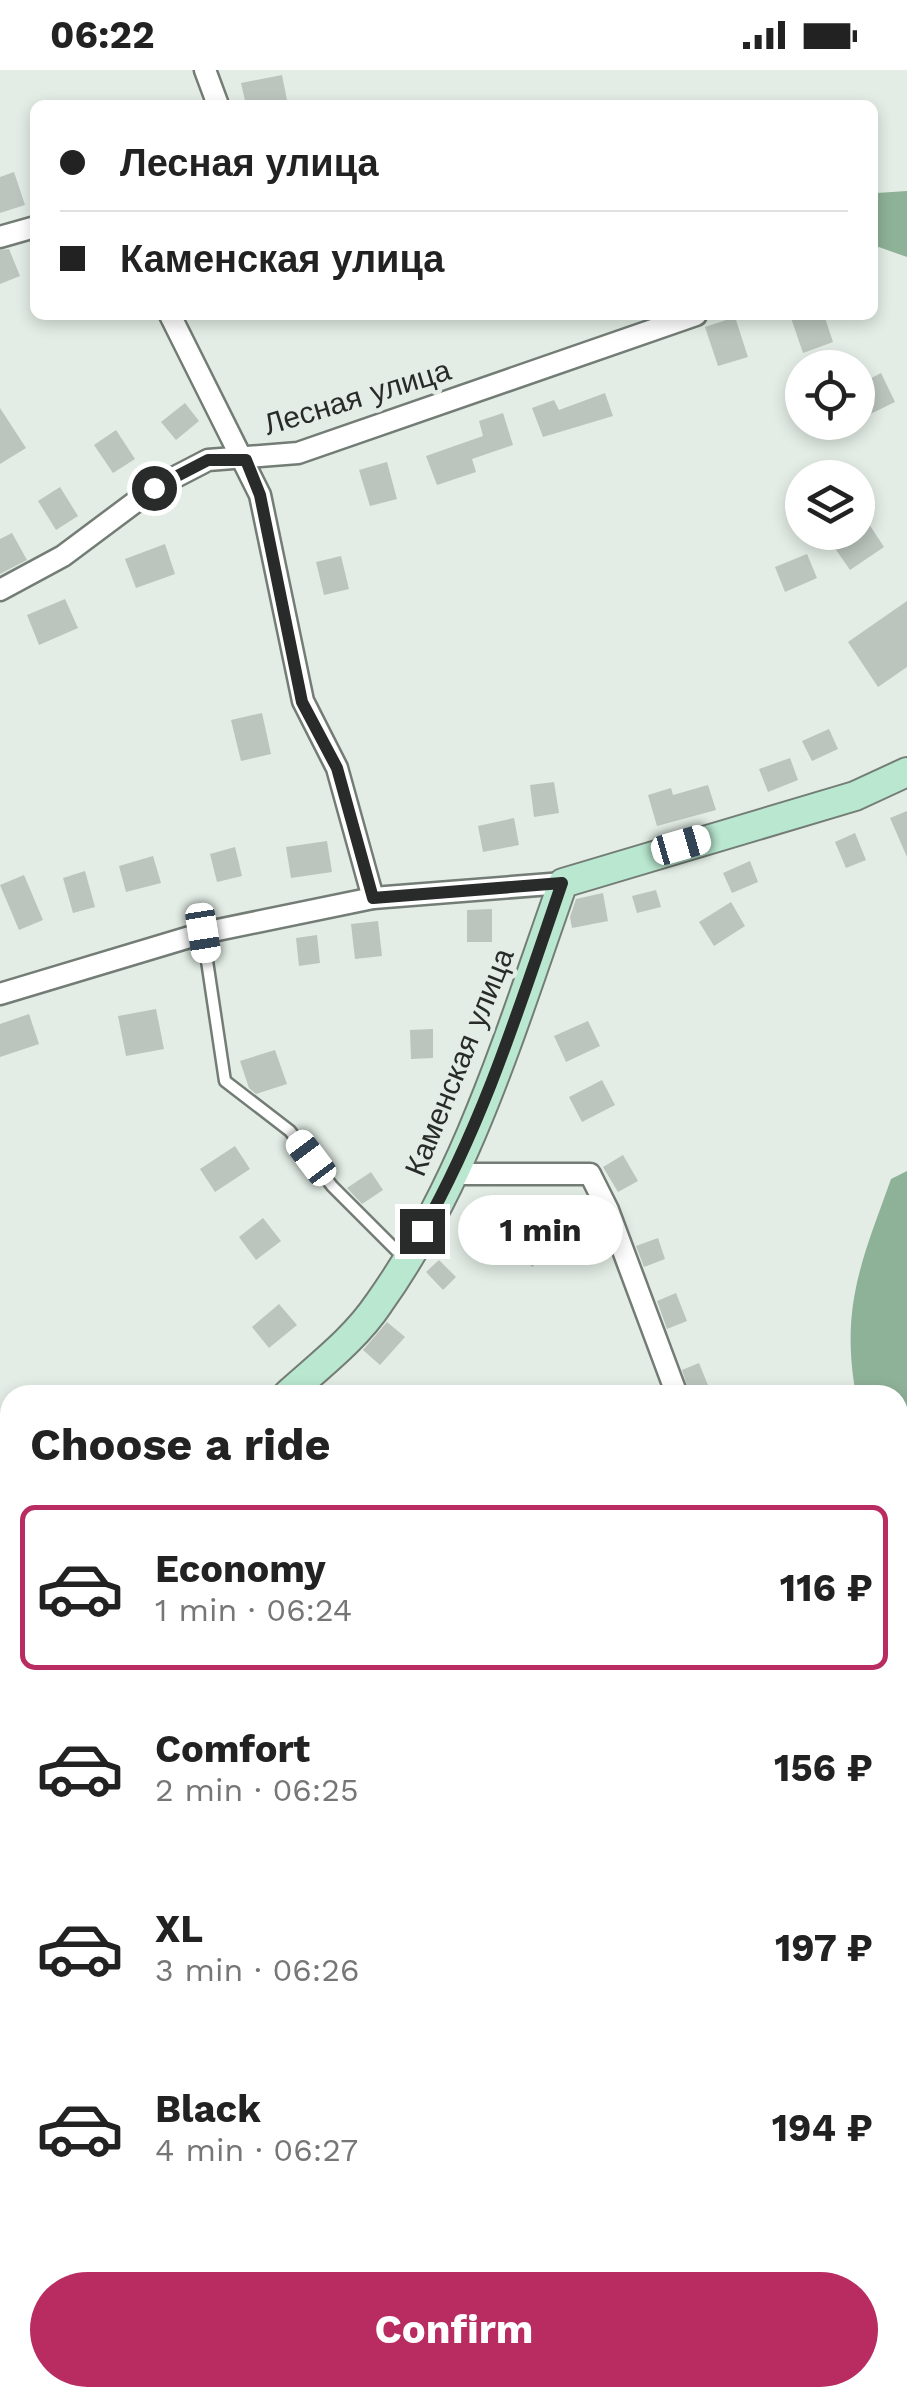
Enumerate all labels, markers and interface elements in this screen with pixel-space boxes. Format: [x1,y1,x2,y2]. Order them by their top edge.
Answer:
text: 06:22 [50,13,155,57]
text: Лесная улица [120,141,379,185]
text: Каменская улица [120,237,444,281]
map controls [785,350,875,550]
button: locate [785,350,875,440]
street label: Лесная улица [259,352,455,442]
button: layers [785,460,875,550]
route start [132,466,177,511]
car [648,822,714,868]
car [183,901,223,965]
street label: Каменская улица [397,943,521,1181]
car [281,1125,341,1191]
callout: 1 min [457,1196,622,1266]
route end [400,1209,445,1254]
text: 1 min [499,1211,582,1249]
text: Choose a ride [30,1418,330,1471]
icon: car [35,1543,125,1633]
text: Economy [155,1547,326,1591]
text: 116 ₽ [780,1566,873,1610]
text: 1 min · 06:24 [155,1591,352,1629]
icon: car [35,1723,125,1813]
text: Comfort [155,1727,310,1771]
text: 156 ₽ [774,1746,873,1790]
text: 2 min · 06:25 [155,1771,359,1809]
icon: car [35,1903,125,1993]
text: XL [155,1907,203,1951]
text: 197 ₽ [775,1926,873,1970]
text: 3 min · 06:26 [155,1951,359,1989]
icon: car [35,2083,125,2173]
text: Black [155,2087,261,2131]
text: 194 ₽ [772,2106,873,2150]
text: 4 min · 06:27 [155,2131,358,2169]
button: Confirm [30,2272,878,2387]

